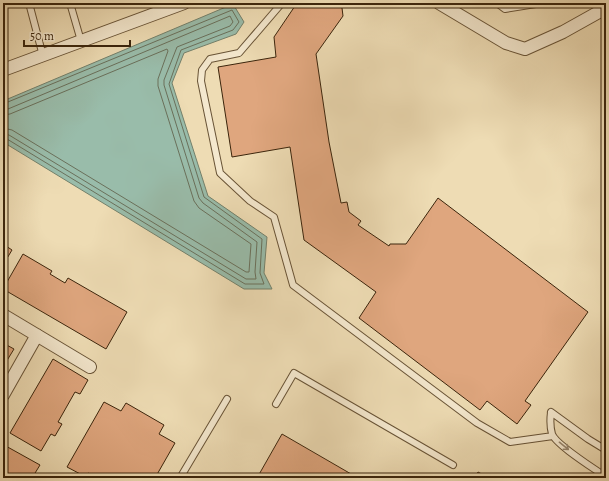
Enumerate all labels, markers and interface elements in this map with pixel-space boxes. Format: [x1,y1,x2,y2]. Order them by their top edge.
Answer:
scale bar [24,22,130,48]
text: 50 m [30,28,54,44]
one-way arrow [558,442,569,450]

